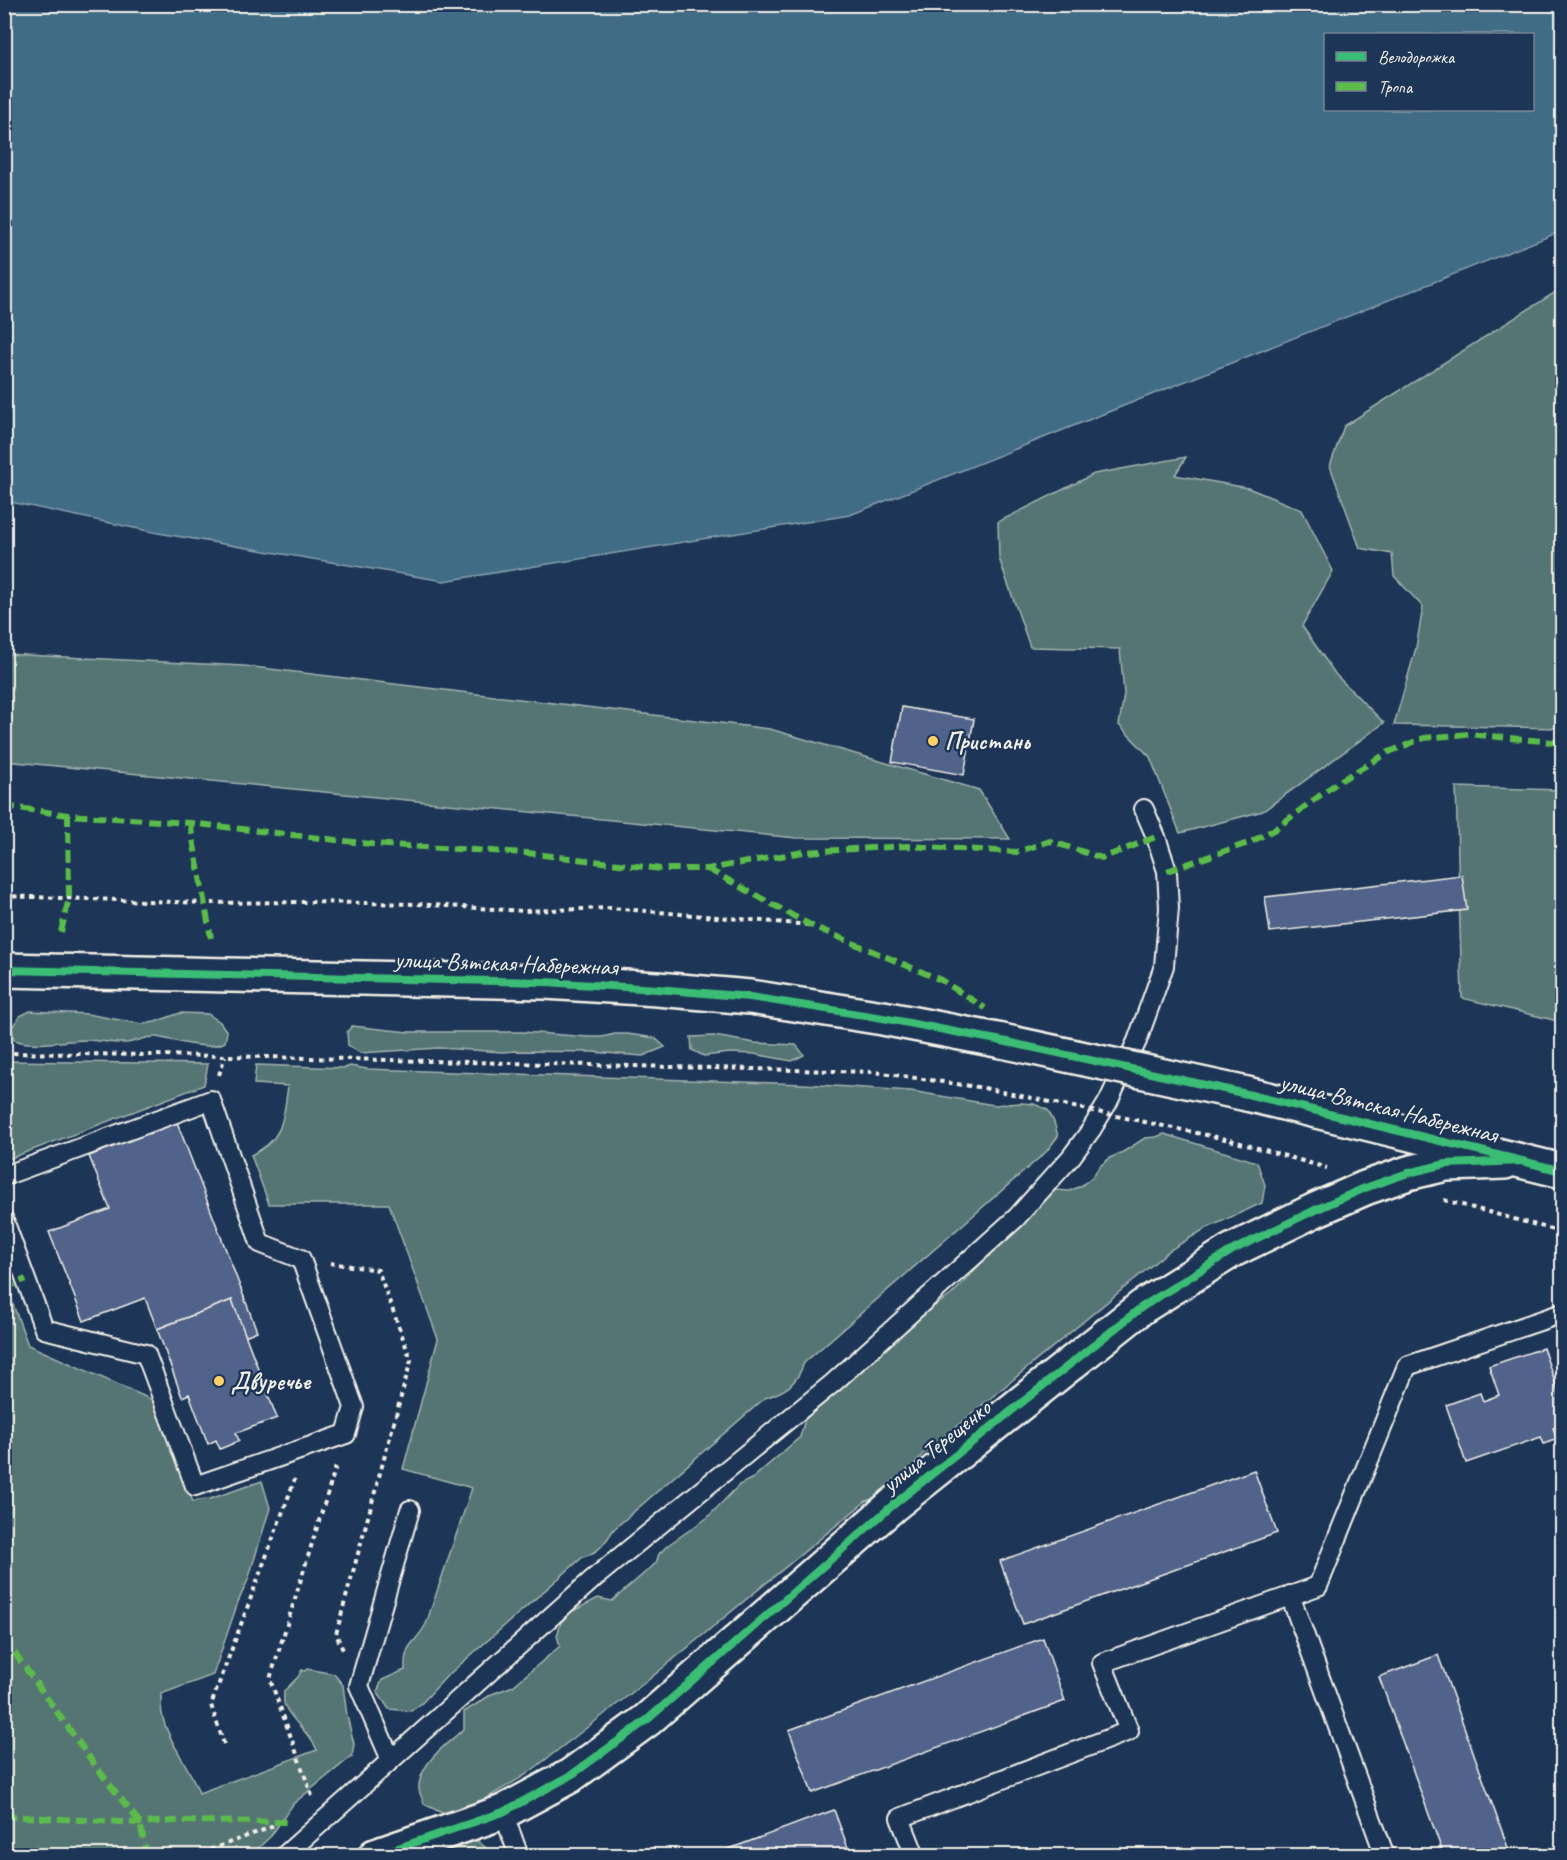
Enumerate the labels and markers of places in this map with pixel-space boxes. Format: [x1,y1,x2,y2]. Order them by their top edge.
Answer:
place label: Пристань [945,726,1031,756]
marker: Пристань [926,734,940,748]
place label: Двуречье [231,1366,312,1396]
marker: Двуречье [212,1374,226,1388]

